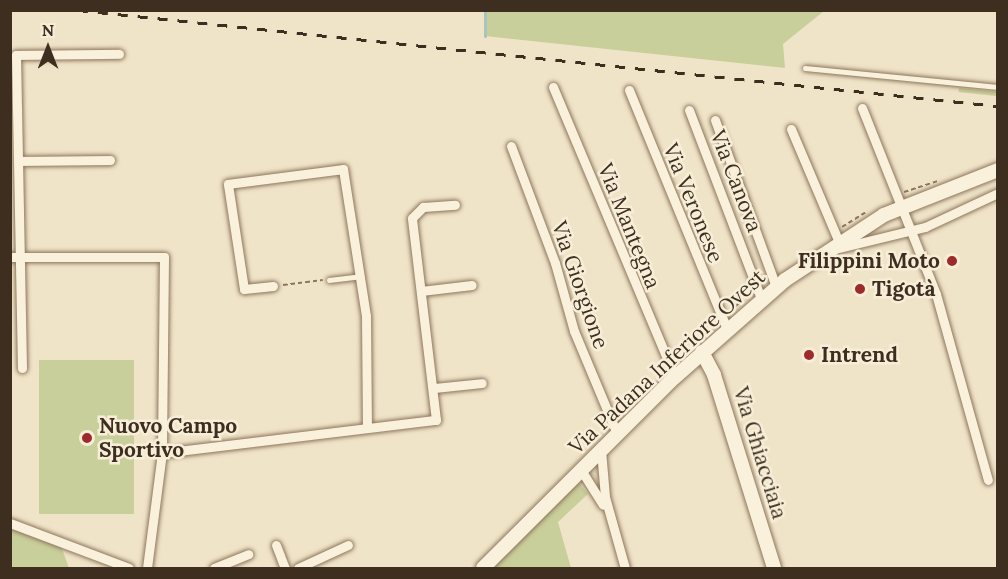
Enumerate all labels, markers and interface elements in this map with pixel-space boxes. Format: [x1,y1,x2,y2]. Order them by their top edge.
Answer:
north arrow [18,18,78,78]
text: N [42,20,54,40]
street label: Via Canova [705,126,767,236]
street label: Via Veronese [658,140,728,266]
street label: Via Mantegna [592,160,666,292]
street label: Via Giorgione [546,218,614,352]
place label: Filippini Moto [798,248,940,274]
marker: Filippini Moto [945,254,959,268]
street label: Via Padana Inferiore Ovest [564,264,770,460]
place label: Tigotà [872,276,936,302]
marker: Tigotà [853,282,867,296]
place label: Intrend [821,342,898,368]
marker: Intrend [802,348,816,362]
street label: Via Ghiacciaia [728,384,792,522]
place label: Nuovo Campo Sportivo [99,413,237,463]
marker: Nuovo Campo Sportivo [80,431,94,445]

